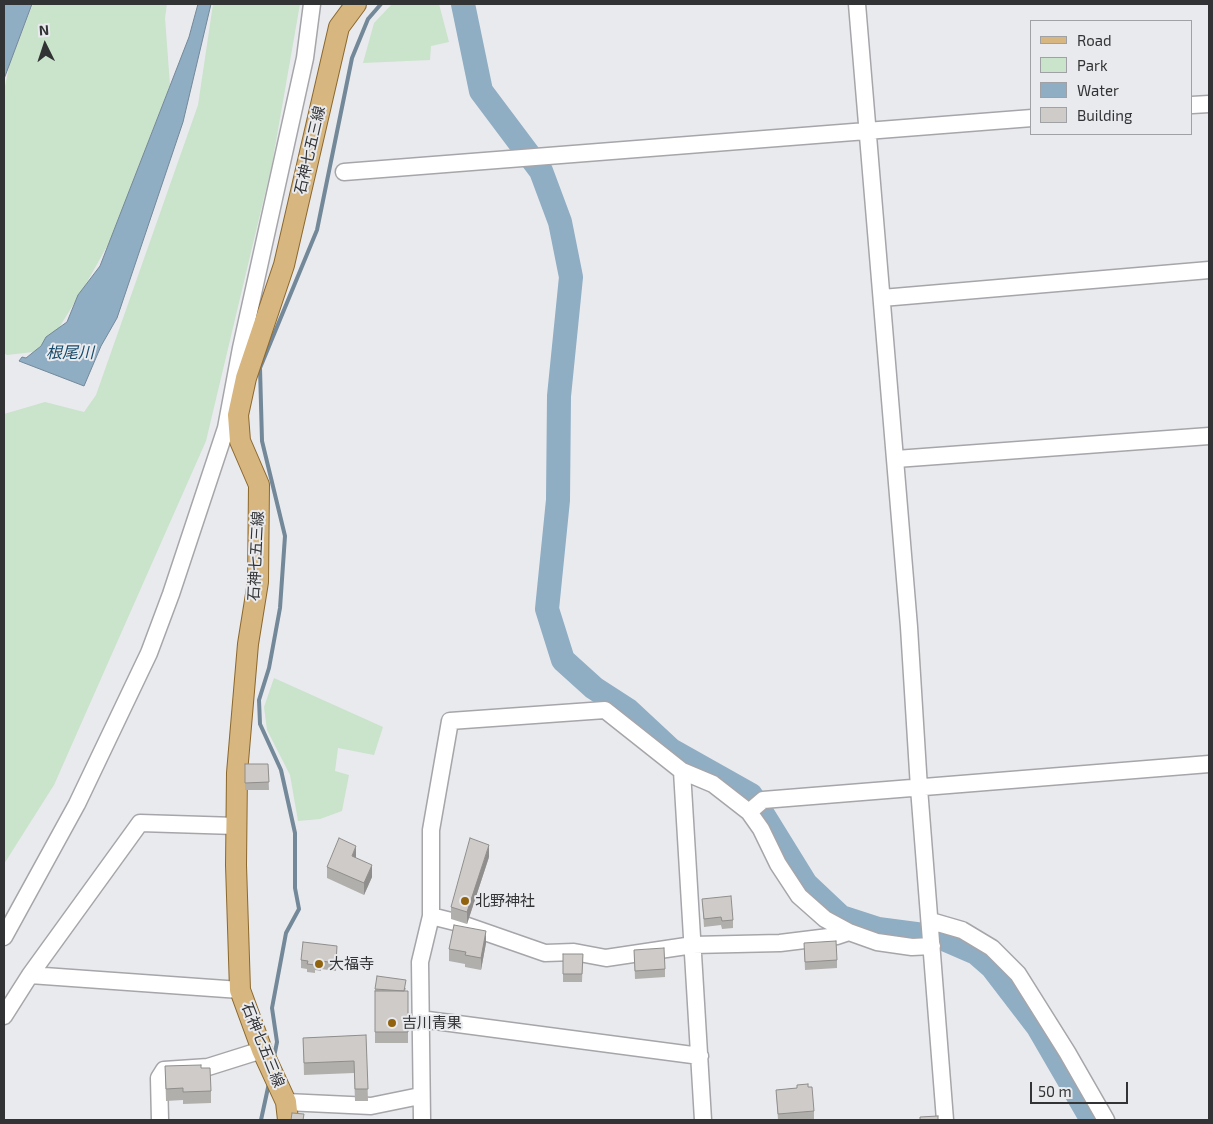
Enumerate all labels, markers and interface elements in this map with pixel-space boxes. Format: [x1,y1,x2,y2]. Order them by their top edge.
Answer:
north arrow [20,20,70,70]
legend [1030,20,1193,135]
text: N [38,21,50,38]
text: Road [1077,31,1112,49]
text: Park [1077,56,1108,74]
text: Water [1077,81,1119,99]
street label: 石神七五三線 [291,104,329,196]
text: Building [1077,106,1132,124]
water label: 根尾川 [46,343,94,363]
street label: 石神七五三線 [245,511,267,601]
place label: 北野神社 [475,892,535,910]
marker: 北野神社 [459,895,471,907]
place label: 大福寺 [329,955,374,973]
marker: 大福寺 [313,958,325,970]
street label: 石神七五三線 [238,1000,288,1090]
place label: 吉川青果 [402,1014,462,1032]
marker: 吉川青果 [386,1017,398,1029]
scale bar [1033,1072,1130,1104]
text: 50 m [1038,1082,1072,1100]

